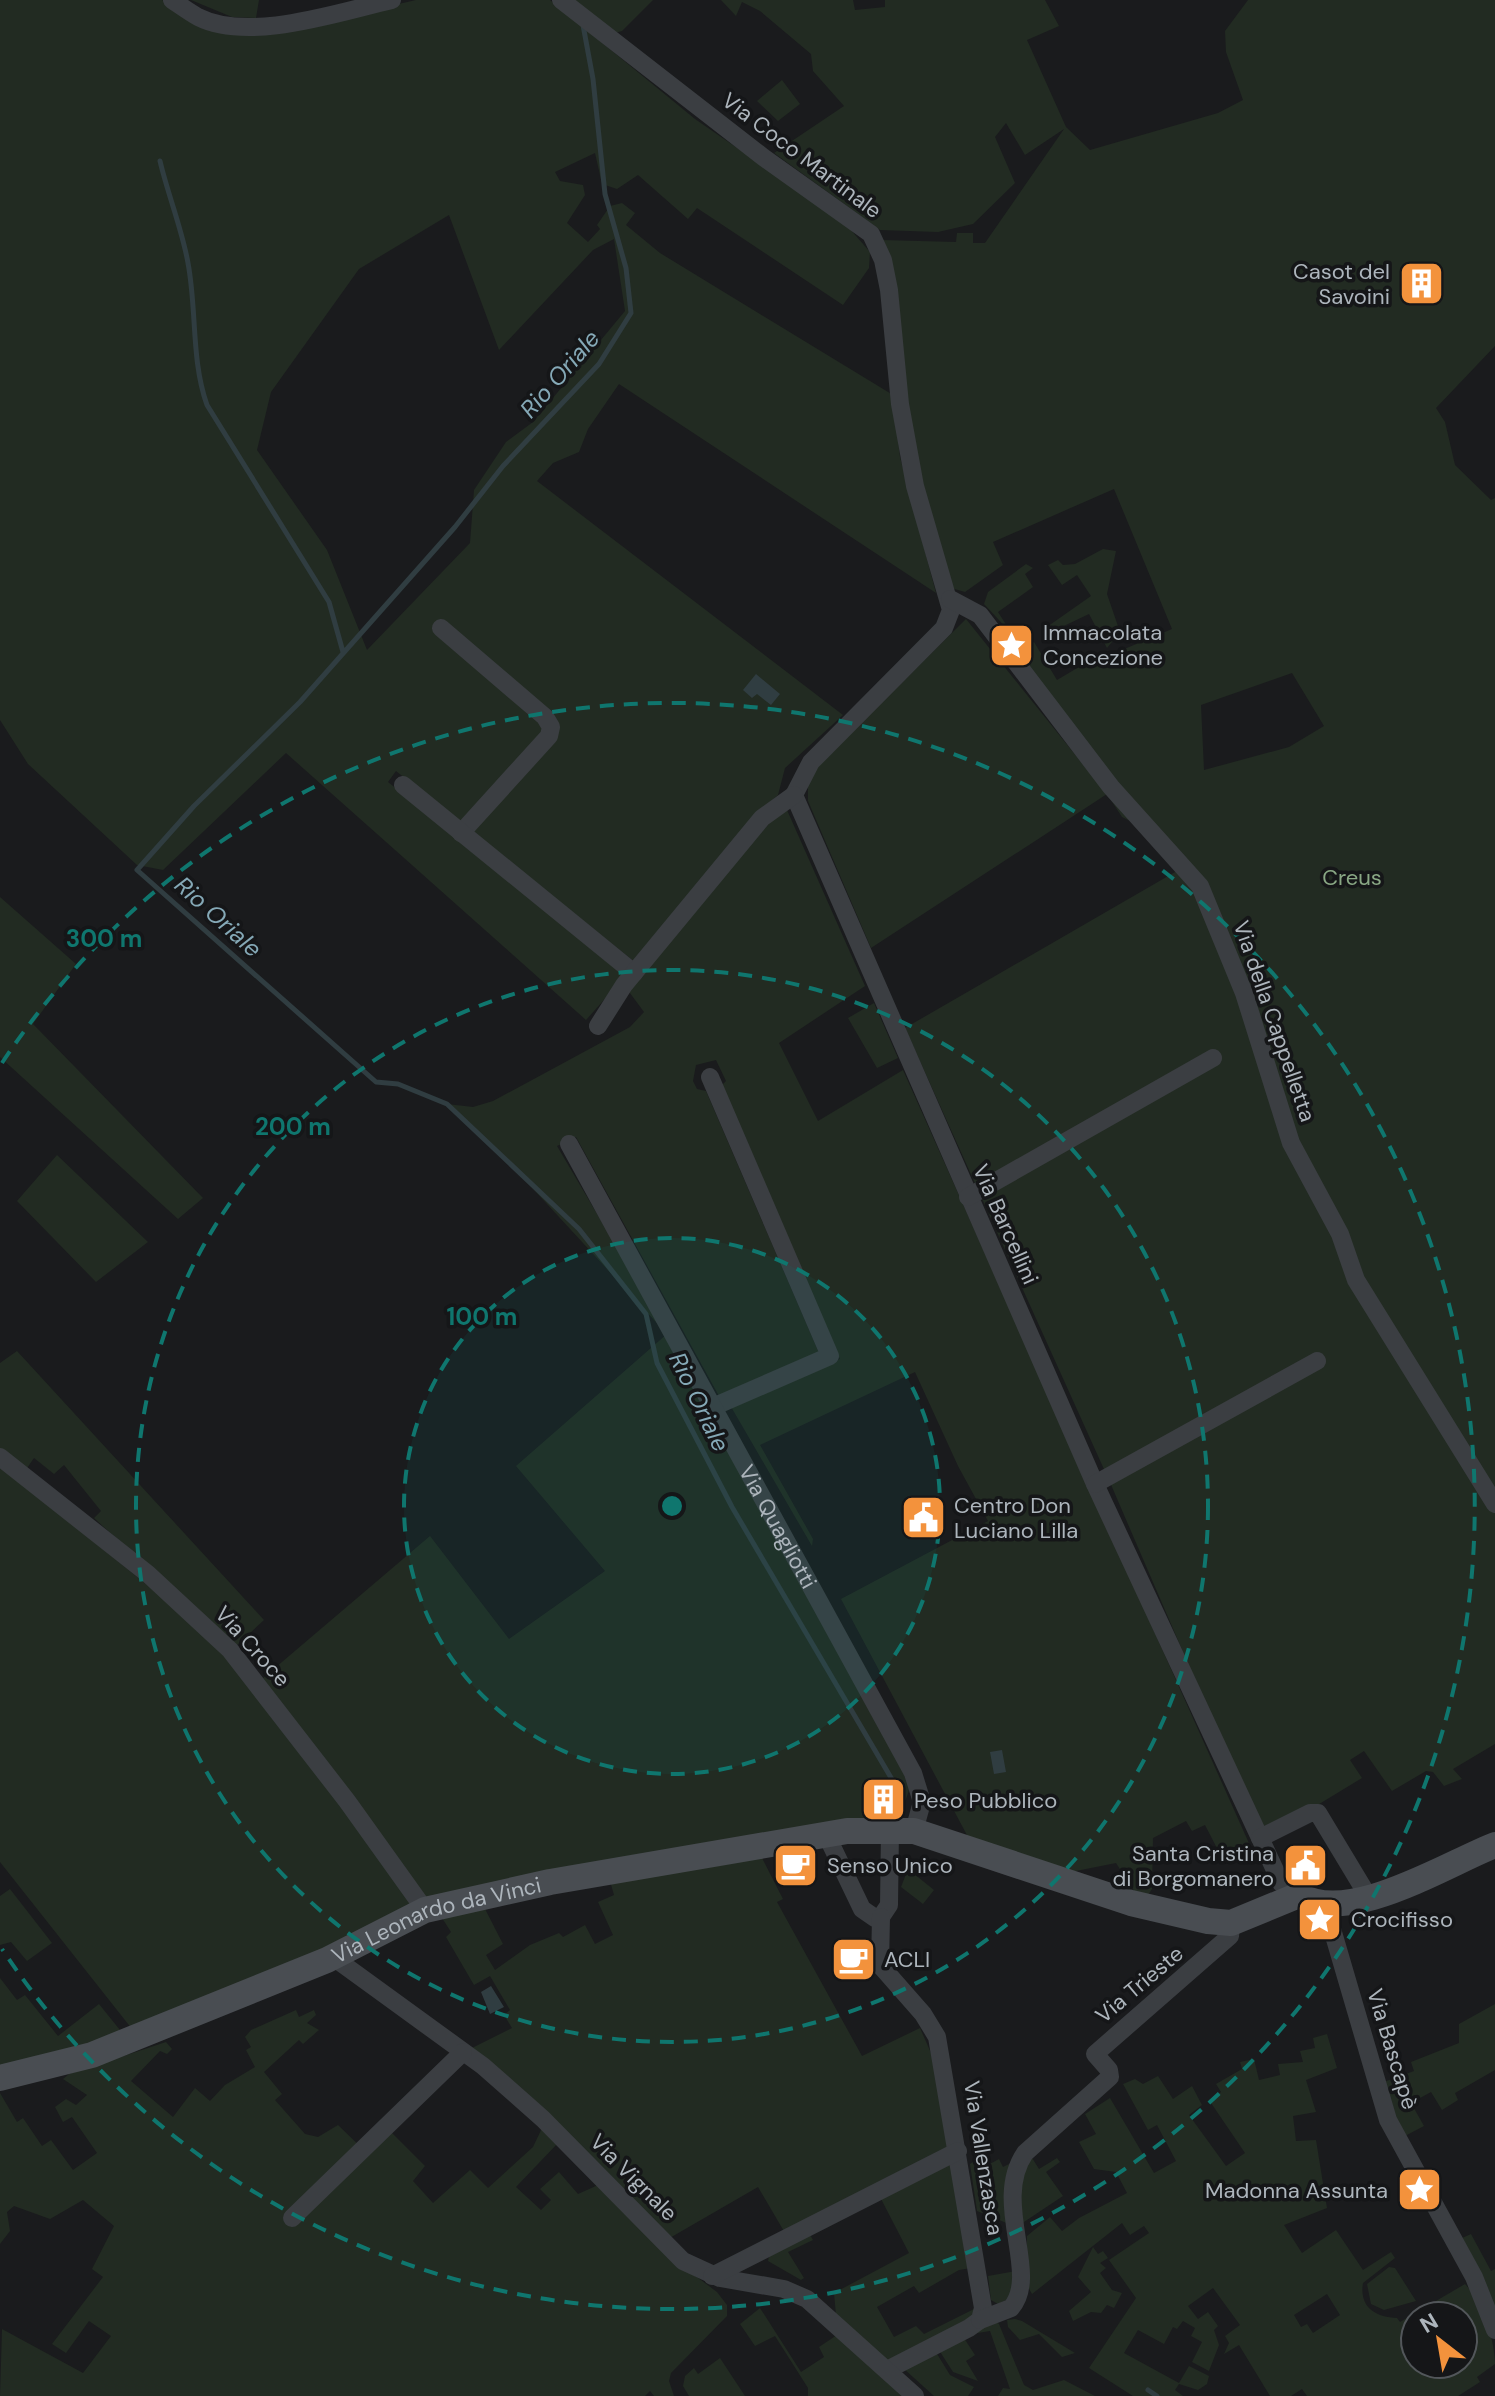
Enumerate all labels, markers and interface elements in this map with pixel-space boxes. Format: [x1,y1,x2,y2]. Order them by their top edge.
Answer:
street label: Via Coco Martinale [716,86,887,225]
place label: Casot del Savoini [1293,257,1390,311]
building icon: Casot del Savoini [1397,260,1445,308]
water label: Rio Oriale [513,323,606,424]
place label: Immacolata Concezione [1043,618,1163,672]
place icon: Immacolata Concezione [988,621,1036,669]
park label: Creus [1322,863,1382,892]
water label: Rio Oriale [168,869,268,964]
street label: Via della Cappelletta [1227,917,1323,1125]
text: 300 m [66,923,142,954]
text: 200 m [255,1111,331,1142]
street label: Via Barcellini [966,1159,1045,1289]
text: 100 m [447,1301,517,1332]
water label: Rio Oriale [662,1347,737,1457]
street label: Via Quagliotti [732,1460,823,1594]
place label: Centro Don Luciano Lilla [954,1491,1078,1545]
centre of rings [658,1492,686,1520]
public building icon: Centro Don Luciano Lilla [899,1494,947,1542]
street label: Via Croce [209,1600,297,1693]
building icon: Peso Pubblico [859,1776,907,1824]
place label: Peso Pubblico [914,1786,1057,1815]
place label: Santa Cristina di Borgomanero [1113,1839,1274,1893]
cafe icon: Senso Unico [772,1841,820,1889]
public building icon: Santa Cristina di Borgomanero [1281,1842,1329,1890]
place label: Senso Unico [827,1851,953,1880]
street label: Via Leonardo da Vinci [327,1870,544,1970]
place icon: Crocifisso [1296,1895,1344,1943]
place label: Crocifisso [1351,1905,1453,1934]
cafe icon: ACLI [829,1935,877,1983]
street label: Via Trieste [1089,1939,1189,2030]
place label: ACLI [884,1945,930,1974]
street label: Via Bascapè [1360,1985,1425,2113]
street label: Via Vallenzasca [957,2079,1010,2237]
street label: Via Vignale [584,2127,684,2227]
place icon: Madonna Assunta [1395,2166,1443,2214]
place label: Madonna Assunta [1205,2176,1388,2205]
north arrow [1399,2300,1479,2380]
text: N [1415,2307,1443,2340]

